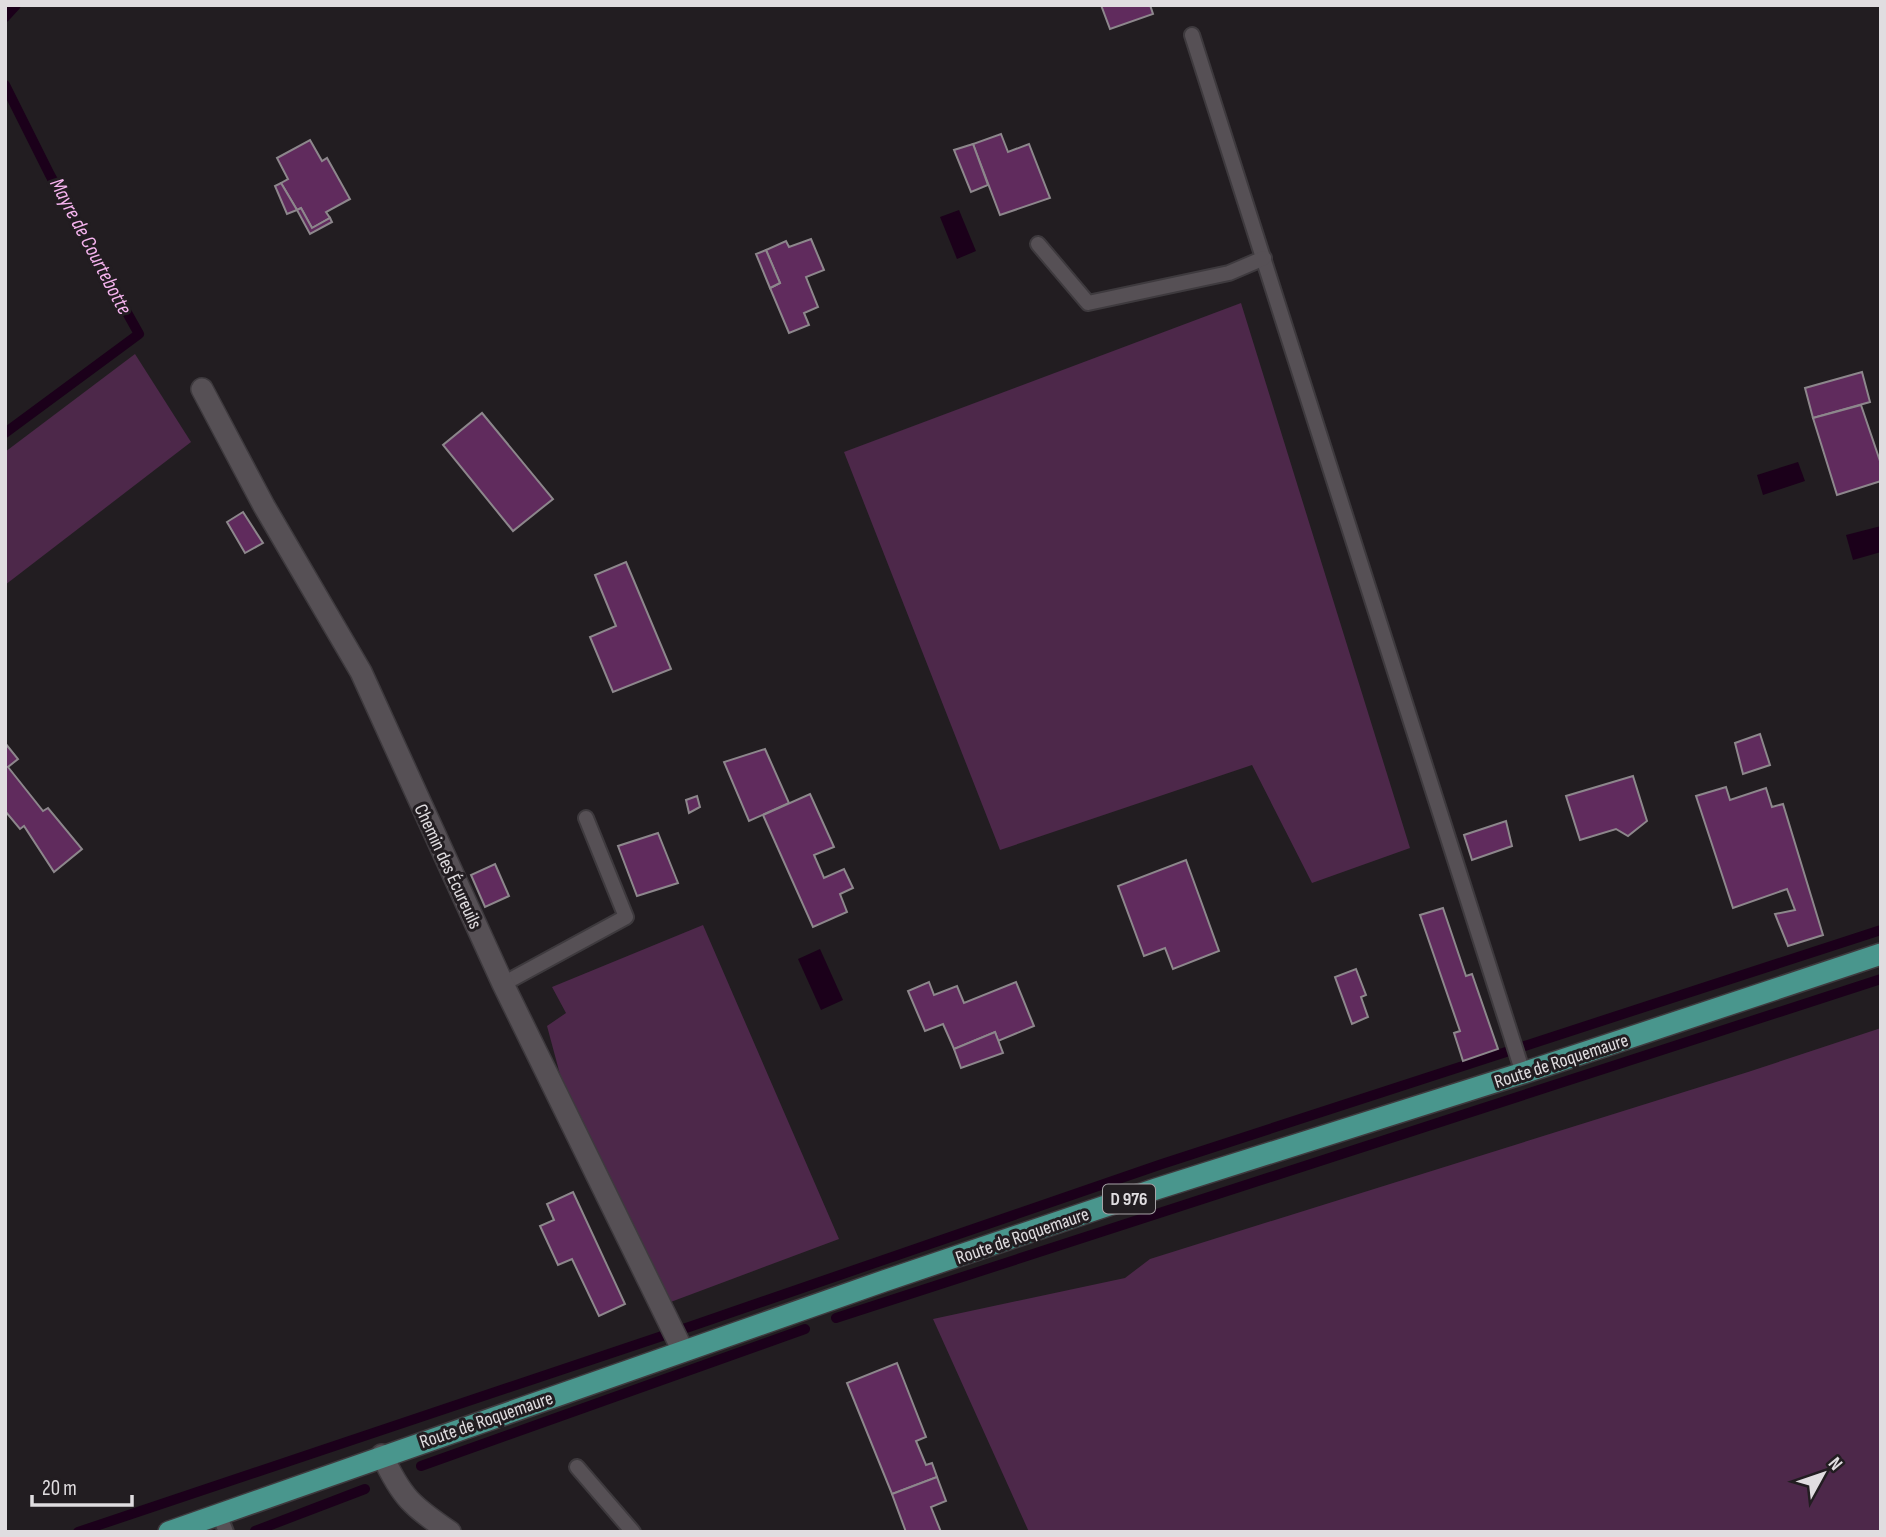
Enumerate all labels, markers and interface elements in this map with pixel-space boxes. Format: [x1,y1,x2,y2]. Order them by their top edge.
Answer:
water label: Mayre de Courtebotte [44,174,137,319]
street label: Chemin des Écureuils [409,801,487,933]
street label: Route de Roquemaure [1492,1029,1631,1094]
road number: D 976 [1103,1184,1155,1214]
street label: Route de Roquemaure [953,1203,1092,1270]
street label: Route de Roquemaure [417,1387,556,1454]
north arrow [1788,1439,1858,1509]
text: N [1823,1453,1847,1475]
scale bar [32,1464,131,1508]
text: 20 m [42,1476,77,1501]

